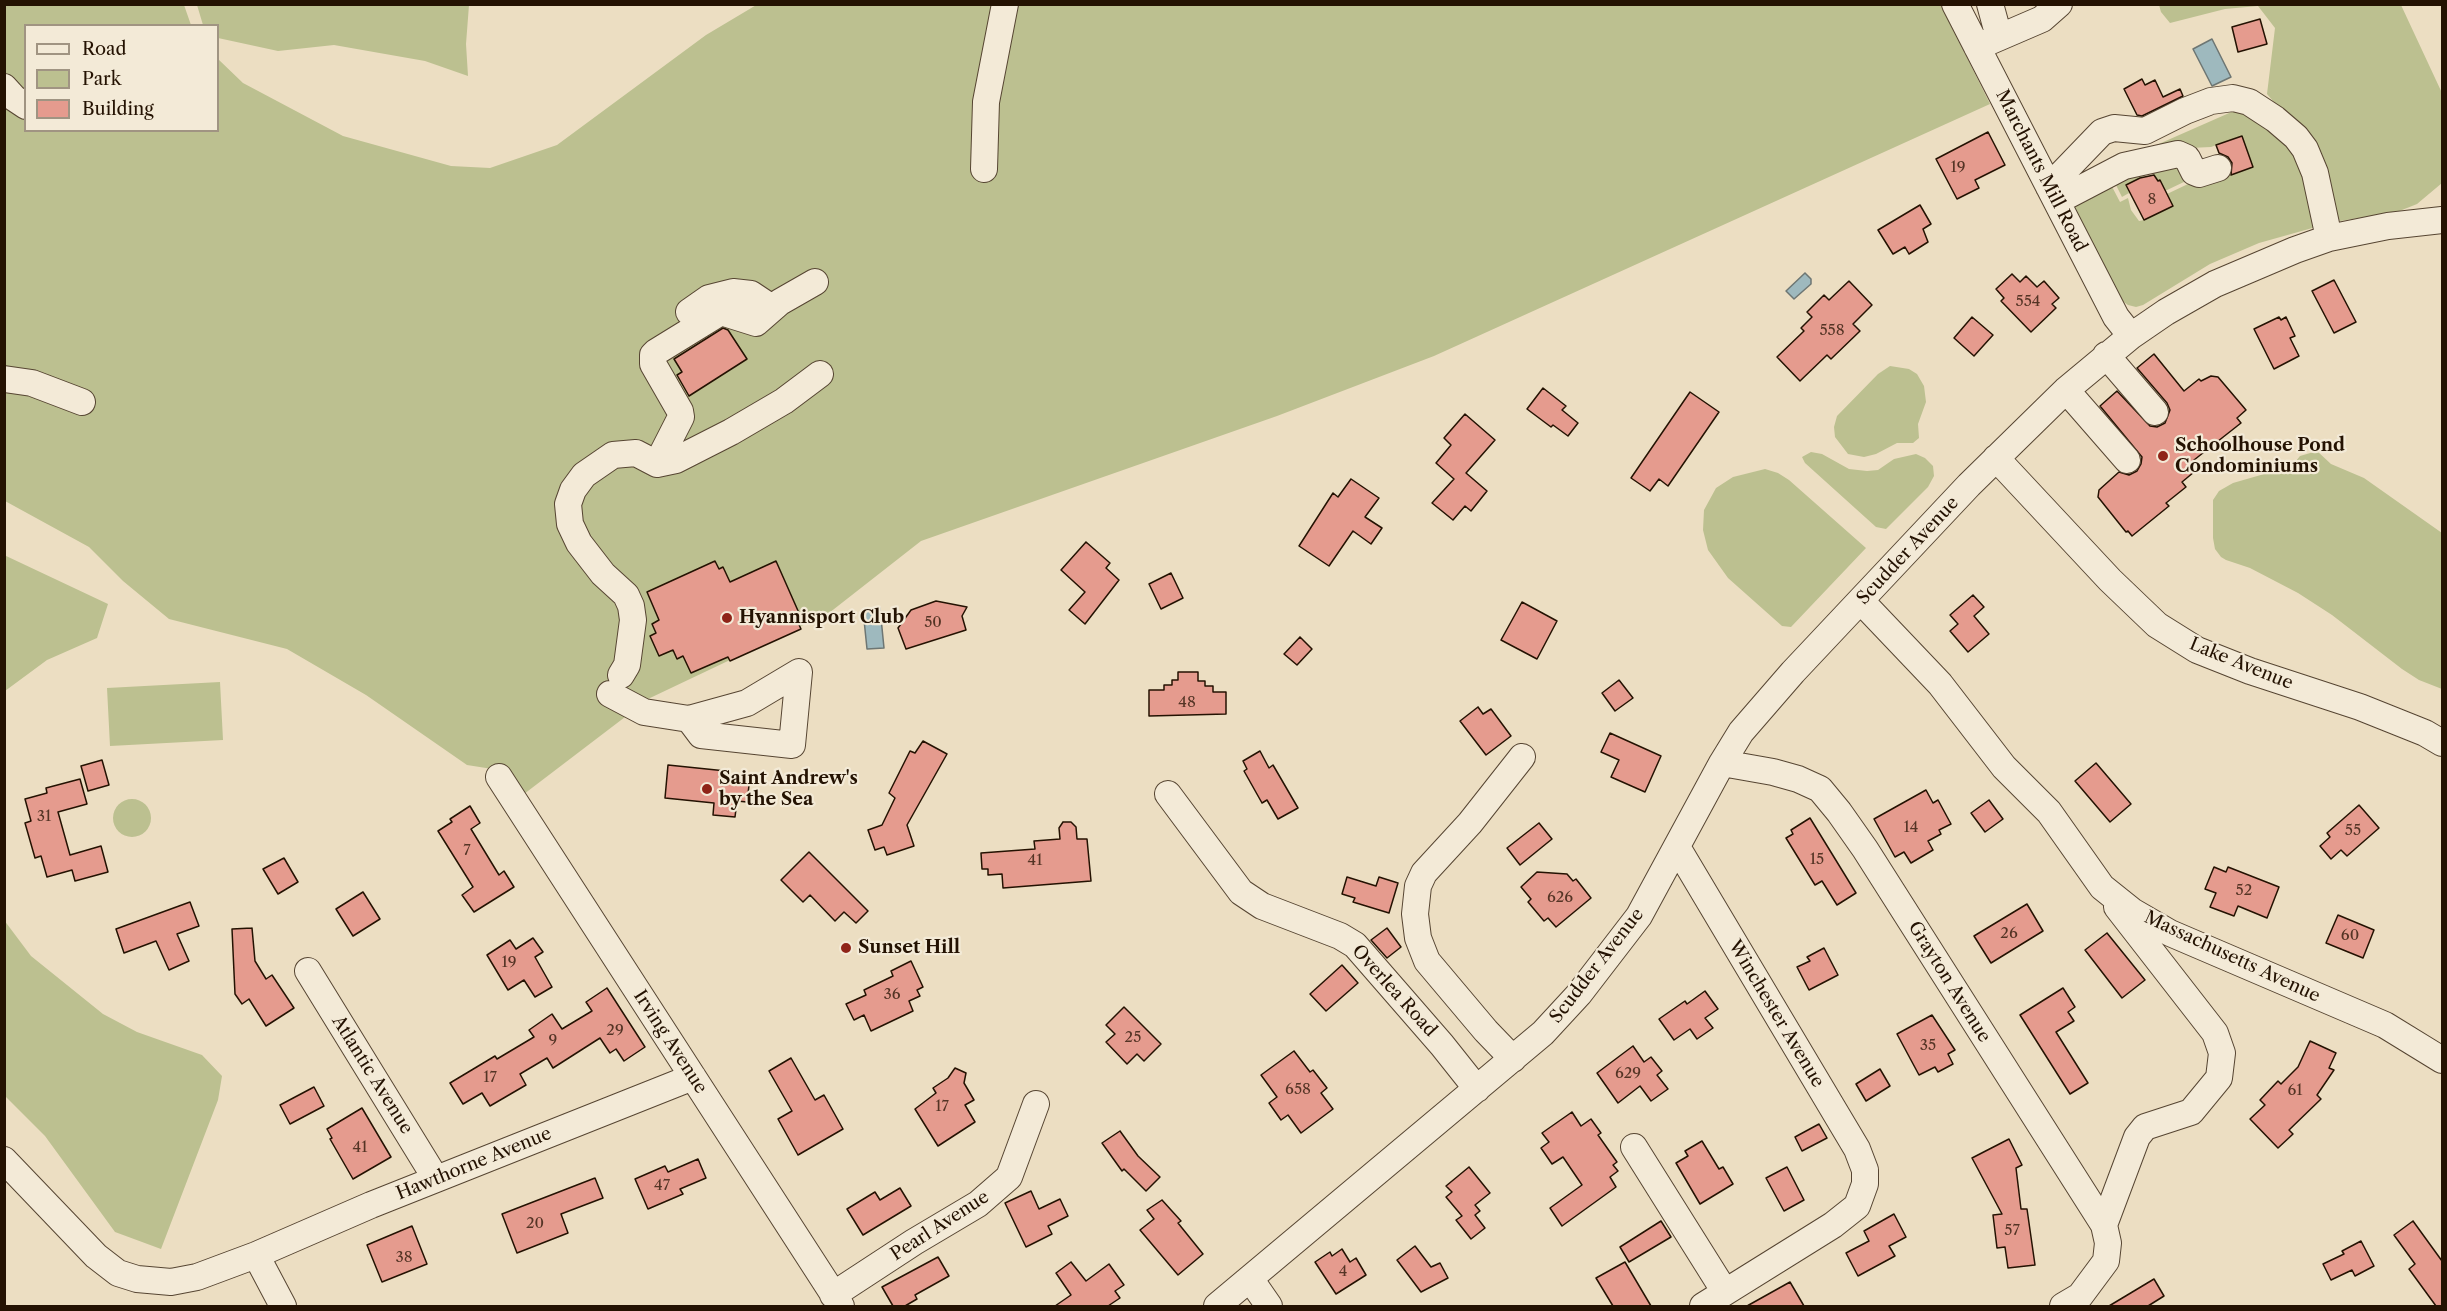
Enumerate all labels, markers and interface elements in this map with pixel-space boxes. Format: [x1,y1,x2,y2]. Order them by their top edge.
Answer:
legend [24,24,219,132]
text: Road [82,38,127,60]
text: Park [82,68,121,90]
street label: Marchants Mill Road [1991,86,2091,256]
text: Building [82,98,154,120]
house number: 19 [1950,159,1966,177]
house number: 8 [2148,191,2156,209]
house number: 554 [2016,293,2040,311]
house number: 558 [1819,322,1845,340]
place label: Schoolhouse Pond Condominiums [2175,435,2345,478]
marker: Schoolhouse Pond Condominiums [2156,449,2170,463]
street label: Scudder Avenue [1852,493,1964,609]
place label: Hyannisport Club [739,607,904,629]
marker: Hyannisport Club [720,611,734,625]
house number: 50 [924,614,942,632]
street label: Lake Avenue [2186,633,2296,695]
house number: 48 [1178,694,1196,712]
place label: Saint Andrew's by the Sea [719,768,858,810]
marker: Saint Andrew's by the Sea [700,782,714,796]
house number: 31 [37,808,51,826]
house number: 14 [1904,819,1918,837]
house number: 55 [2345,822,2361,840]
house number: 7 [463,842,471,860]
house number: 15 [1810,851,1824,869]
house number: 41 [1028,852,1042,870]
house number: 52 [2236,882,2252,900]
house number: 626 [1547,889,1573,907]
street label: Scudder Avenue [1545,904,1649,1028]
street label: Massachusetts Avenue [2141,907,2323,1007]
street label: Grayton Avenue [1903,918,1995,1046]
house number: 26 [2000,925,2018,943]
house number: 60 [2341,927,2359,945]
place label: Sunset Hill [858,937,960,959]
street label: Winchester Avenue [1724,937,1828,1091]
marker: Sunset Hill [839,941,853,955]
street label: Overlea Road [1347,941,1441,1041]
house number: 19 [501,954,517,972]
street label: Irving Avenue [629,986,711,1098]
house number: 36 [883,986,901,1004]
street label: Atlantic Avenue [327,1012,417,1138]
house number: 29 [606,1022,624,1040]
house number: 25 [1125,1029,1141,1047]
house number: 9 [549,1032,557,1050]
house number: 35 [1920,1037,1936,1055]
house number: 629 [1615,1065,1641,1083]
house number: 17 [483,1069,497,1087]
house number: 658 [1285,1081,1311,1099]
house number: 61 [2287,1082,2303,1100]
house number: 17 [935,1098,949,1116]
street label: Hawthorne Avenue [393,1123,555,1205]
house number: 41 [353,1139,367,1157]
house number: 47 [654,1177,670,1195]
street label: Pearl Avenue [887,1186,993,1266]
house number: 20 [526,1215,544,1233]
house number: 57 [2004,1222,2020,1240]
house number: 38 [395,1249,413,1267]
house number: 4 [1339,1263,1347,1281]

